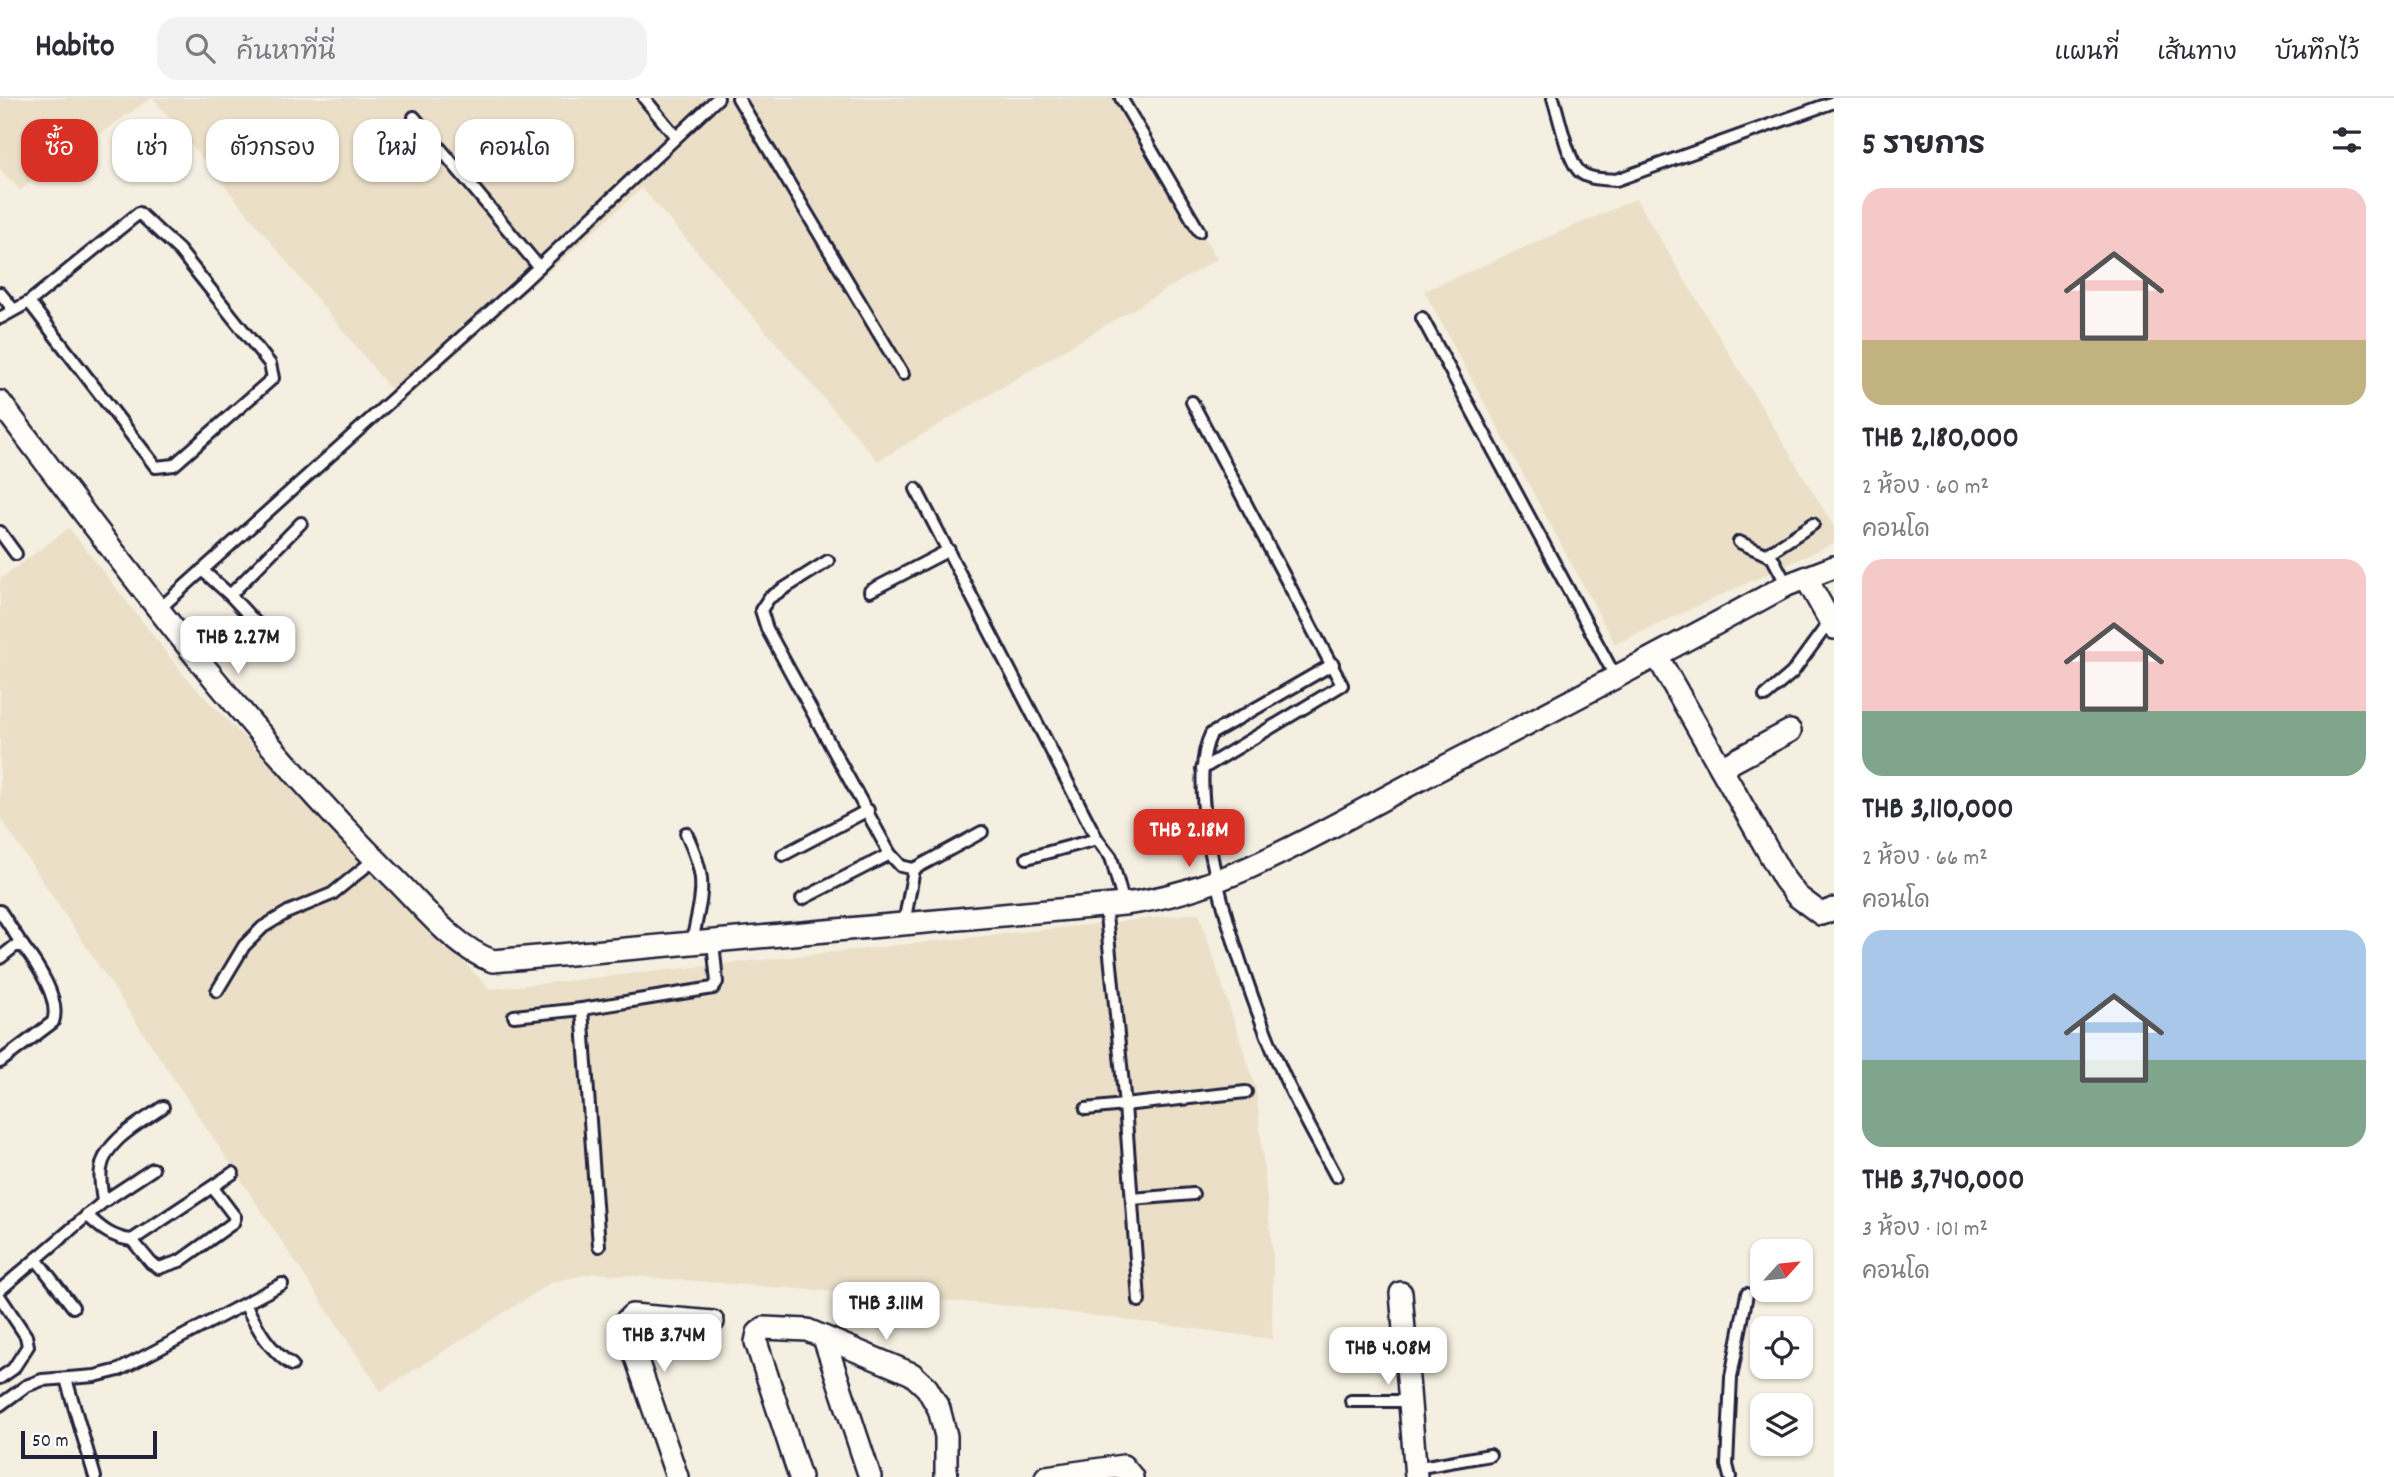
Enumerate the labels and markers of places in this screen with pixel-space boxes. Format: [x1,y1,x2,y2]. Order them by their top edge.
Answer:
pin: THB 2.27M [158,616,318,676]
pin: THB 2.18M [1109,810,1269,869]
pin: THB 3.11M [806,1282,966,1342]
pin: THB 3.74M [584,1314,744,1374]
pin: THB 4.08M [1308,1328,1468,1387]

